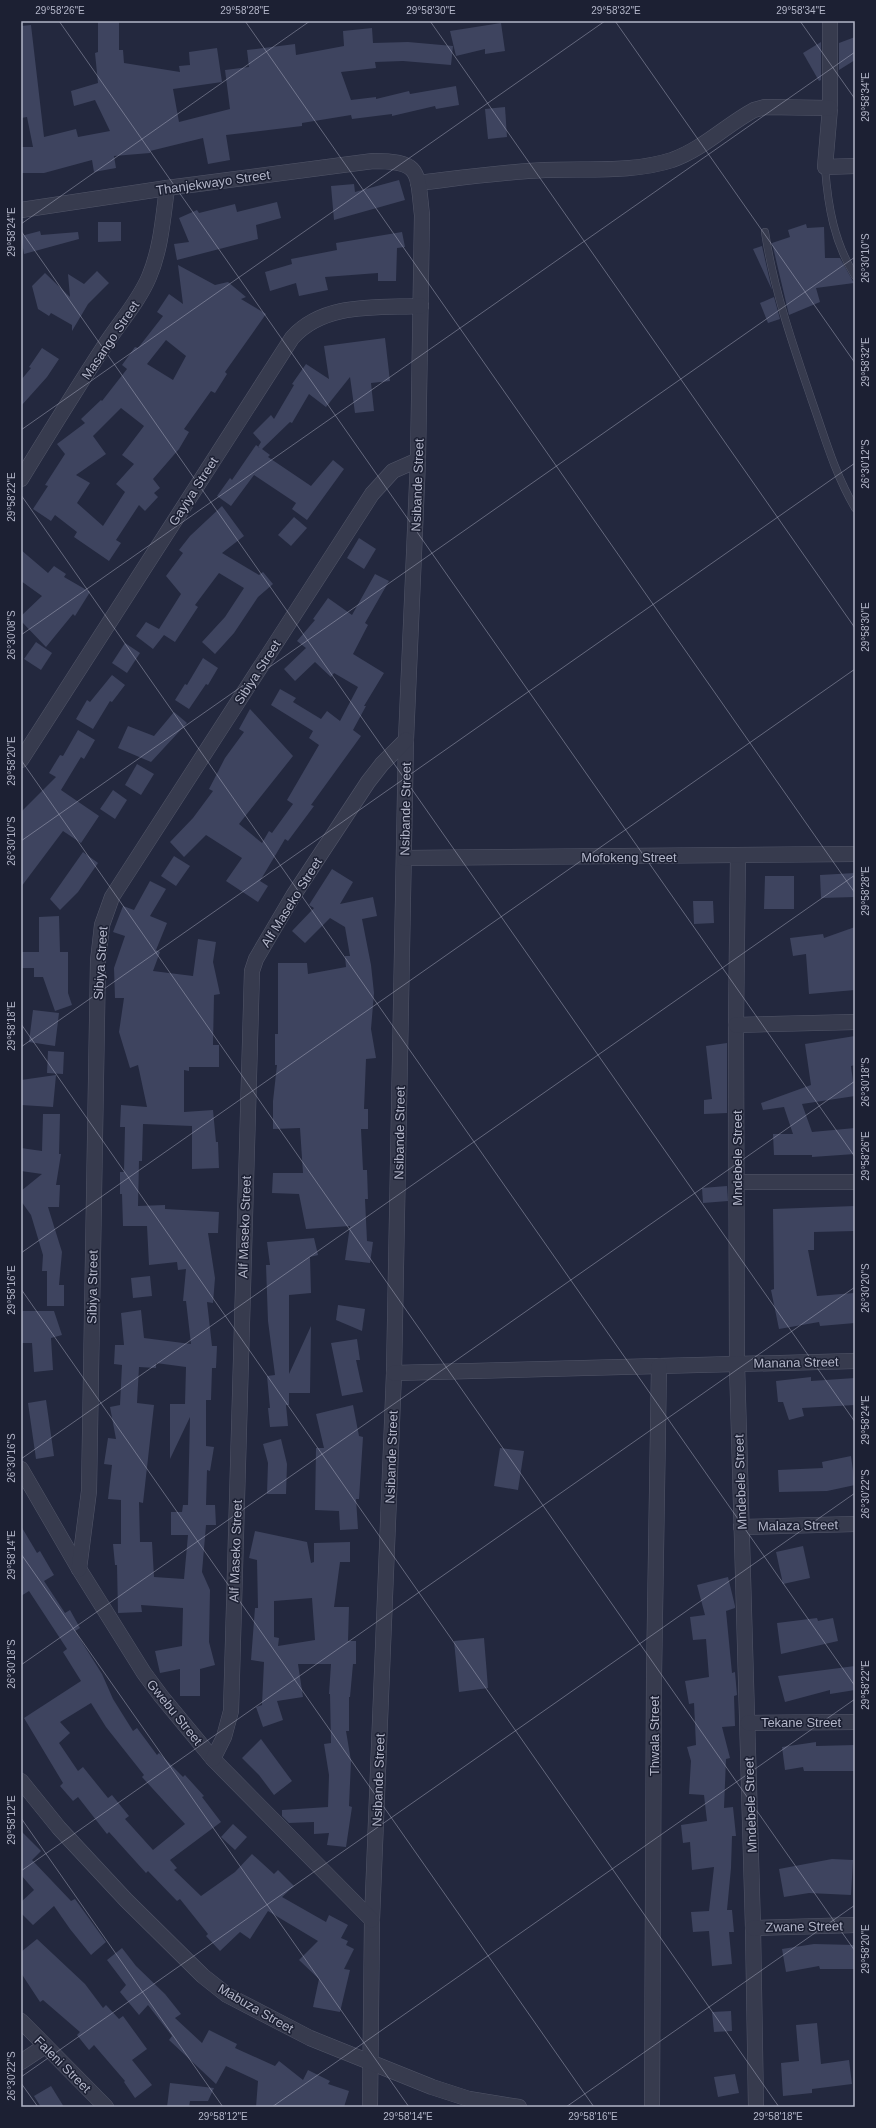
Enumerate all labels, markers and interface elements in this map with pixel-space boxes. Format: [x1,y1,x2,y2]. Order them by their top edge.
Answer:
text: 29°58'26"E [35,5,85,16]
text: 29°58'28"E [220,5,270,16]
text: 29°58'30"E [406,5,456,16]
text: 29°58'32"E [591,5,641,16]
text: 29°58'34"E [776,5,826,16]
text: 29°58'34"E [860,72,871,122]
street label: Thanjekwayo Street [155,167,271,198]
text: 29°58'24"E [6,207,17,257]
text: 26°30'10"S [860,233,871,283]
street label: Masango Street [79,298,143,383]
text: 29°58'32"E [860,337,871,387]
street label: Nsibande Street [408,438,427,532]
text: 26°30'12"S [860,439,871,489]
street label: Gayiya Street [166,454,221,528]
text: 29°58'22"E [6,472,17,522]
text: 29°58'30"E [860,602,871,652]
text: 26°30'08"S [6,610,17,660]
street label: Sibiya Street [231,637,284,707]
text: 29°58'20"E [6,736,17,786]
street label: Nsibande Street [397,762,414,856]
text: 26°30'10"S [6,816,17,866]
street label: Mofokeng Street [581,850,677,865]
street label: Alf Maseko Street [258,854,325,950]
text: 29°58'28"E [860,866,871,916]
street label: Sibiya Street [90,925,111,1000]
text: 29°58'18"E [6,1001,17,1051]
text: 26°30'18"S [860,1057,871,1107]
street label: Nsibande Street [391,1086,408,1180]
street label: Mndebele Street [730,1110,745,1206]
text: 29°58'26"E [860,1131,871,1181]
street label: Alf Maseko Street [235,1175,254,1279]
street label: Sibiya Street [84,1250,101,1324]
text: 26°30'20"S [860,1263,871,1313]
text: 29°58'16"E [6,1265,17,1315]
street label: Manana Street [753,1354,839,1371]
text: 29°58'24"E [860,1395,871,1445]
street label: Nsibande Street [382,1410,401,1504]
text: 26°30'16"S [6,1433,17,1483]
street label: Mndebele Street [731,1434,750,1530]
text: 26°30'22"S [860,1469,871,1519]
street label: Alf Maseko Street [226,1499,245,1603]
street label: Malaza Street [758,1517,839,1534]
text: 29°58'14"E [6,1530,17,1580]
text: 26°30'18"S [6,1639,17,1689]
text: 29°58'22"E [860,1660,871,1710]
street label: Gwebu Street [144,1677,206,1748]
street label: Thwala Street [647,1696,662,1776]
street label: Tekane Street [761,1715,841,1730]
street label: Nsibande Street [369,1733,388,1827]
street label: Mndebele Street [741,1757,760,1853]
text: 29°58'12"E [6,1795,17,1845]
street label: Zwane Street [765,1918,843,1935]
text: 29°58'20"E [860,1924,871,1974]
street label: Mabuza Street [215,1981,296,2036]
street label: Faleni Street [31,2033,94,2096]
text: 26°30'22"S [6,2051,17,2101]
text: 29°58'12"E [198,2111,248,2122]
text: 29°58'14"E [383,2111,433,2122]
text: 29°58'16"E [568,2111,618,2122]
text: 29°58'18"E [753,2111,803,2122]

